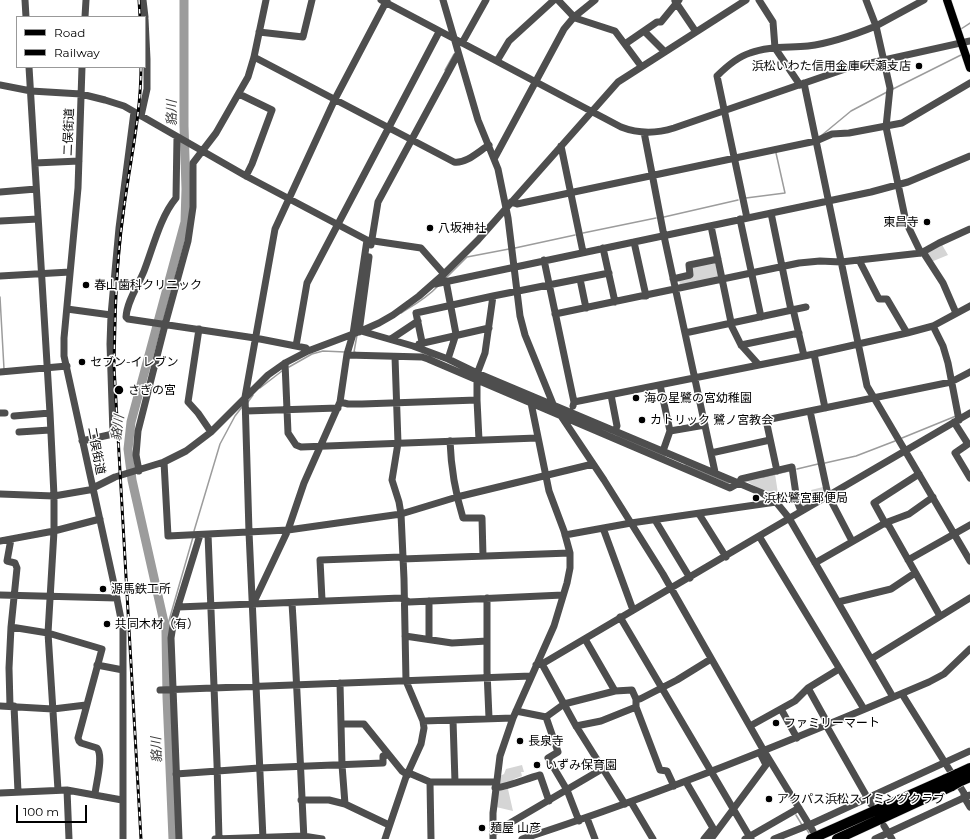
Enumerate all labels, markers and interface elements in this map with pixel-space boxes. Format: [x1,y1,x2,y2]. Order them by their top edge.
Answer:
legend [16,16,146,68]
text: Road [54,25,85,40]
text: Railway [54,45,100,60]
place label: 浜松いわた信用金庫 大瀬支店 [752,59,911,73]
marker: 浜松いわた信用金庫 大瀬支店 [914,61,924,71]
water label: 貉川 [164,100,180,126]
street label: 二俣街道 [61,108,77,156]
place label: 東昌寺 [883,215,919,229]
marker: 東昌寺 [922,217,932,227]
place label: 八坂神社 [438,221,486,235]
marker: 八坂神社 [425,223,435,233]
place label: 春山歯科クリニック [94,278,202,292]
marker: 春山歯科クリニック [81,280,91,290]
place label: セブン-イレブン [90,355,179,369]
marker: セブン-イレブン [77,357,87,367]
place label: さぎの宮 [128,383,176,397]
marker: さぎの宮 [113,384,125,396]
place label: 海の星鷺の宮幼稚園 [644,391,752,405]
marker: 海の星鷺の宮幼稚園 [631,393,641,403]
place label: カトリック 鷺ノ宮教会 [650,413,773,427]
water label: 貉川 [108,414,128,442]
marker: カトリック 鷺ノ宮教会 [637,415,647,425]
street label: 二俣街道 [84,426,108,476]
place label: 浜松鷺宮郵便局 [764,491,848,505]
marker: 浜松鷺宮郵便局 [751,493,761,503]
place label: 源馬鉄工所 [111,582,171,596]
marker: 源馬鉄工所 [98,584,108,594]
place label: 共同木材（有） [115,617,199,631]
marker: 共同木材（有） [102,619,112,629]
place label: ファミリーマート [784,716,880,730]
marker: ファミリーマート [771,718,781,728]
place label: 長泉寺 [528,734,564,748]
marker: 長泉寺 [515,736,525,746]
water label: 貉川 [149,737,165,763]
place label: いずみ保育園 [545,758,617,772]
marker: いずみ保育園 [532,760,542,770]
place label: アクパス浜松スイミングクラブ [777,792,945,806]
marker: アクパス浜松スイミングクラブ [764,794,774,804]
scale bar [18,797,89,823]
text: 100 m [23,804,59,819]
place label: 麺屋 山彦 [490,821,541,835]
marker: 麺屋 山彦 [477,823,487,833]

